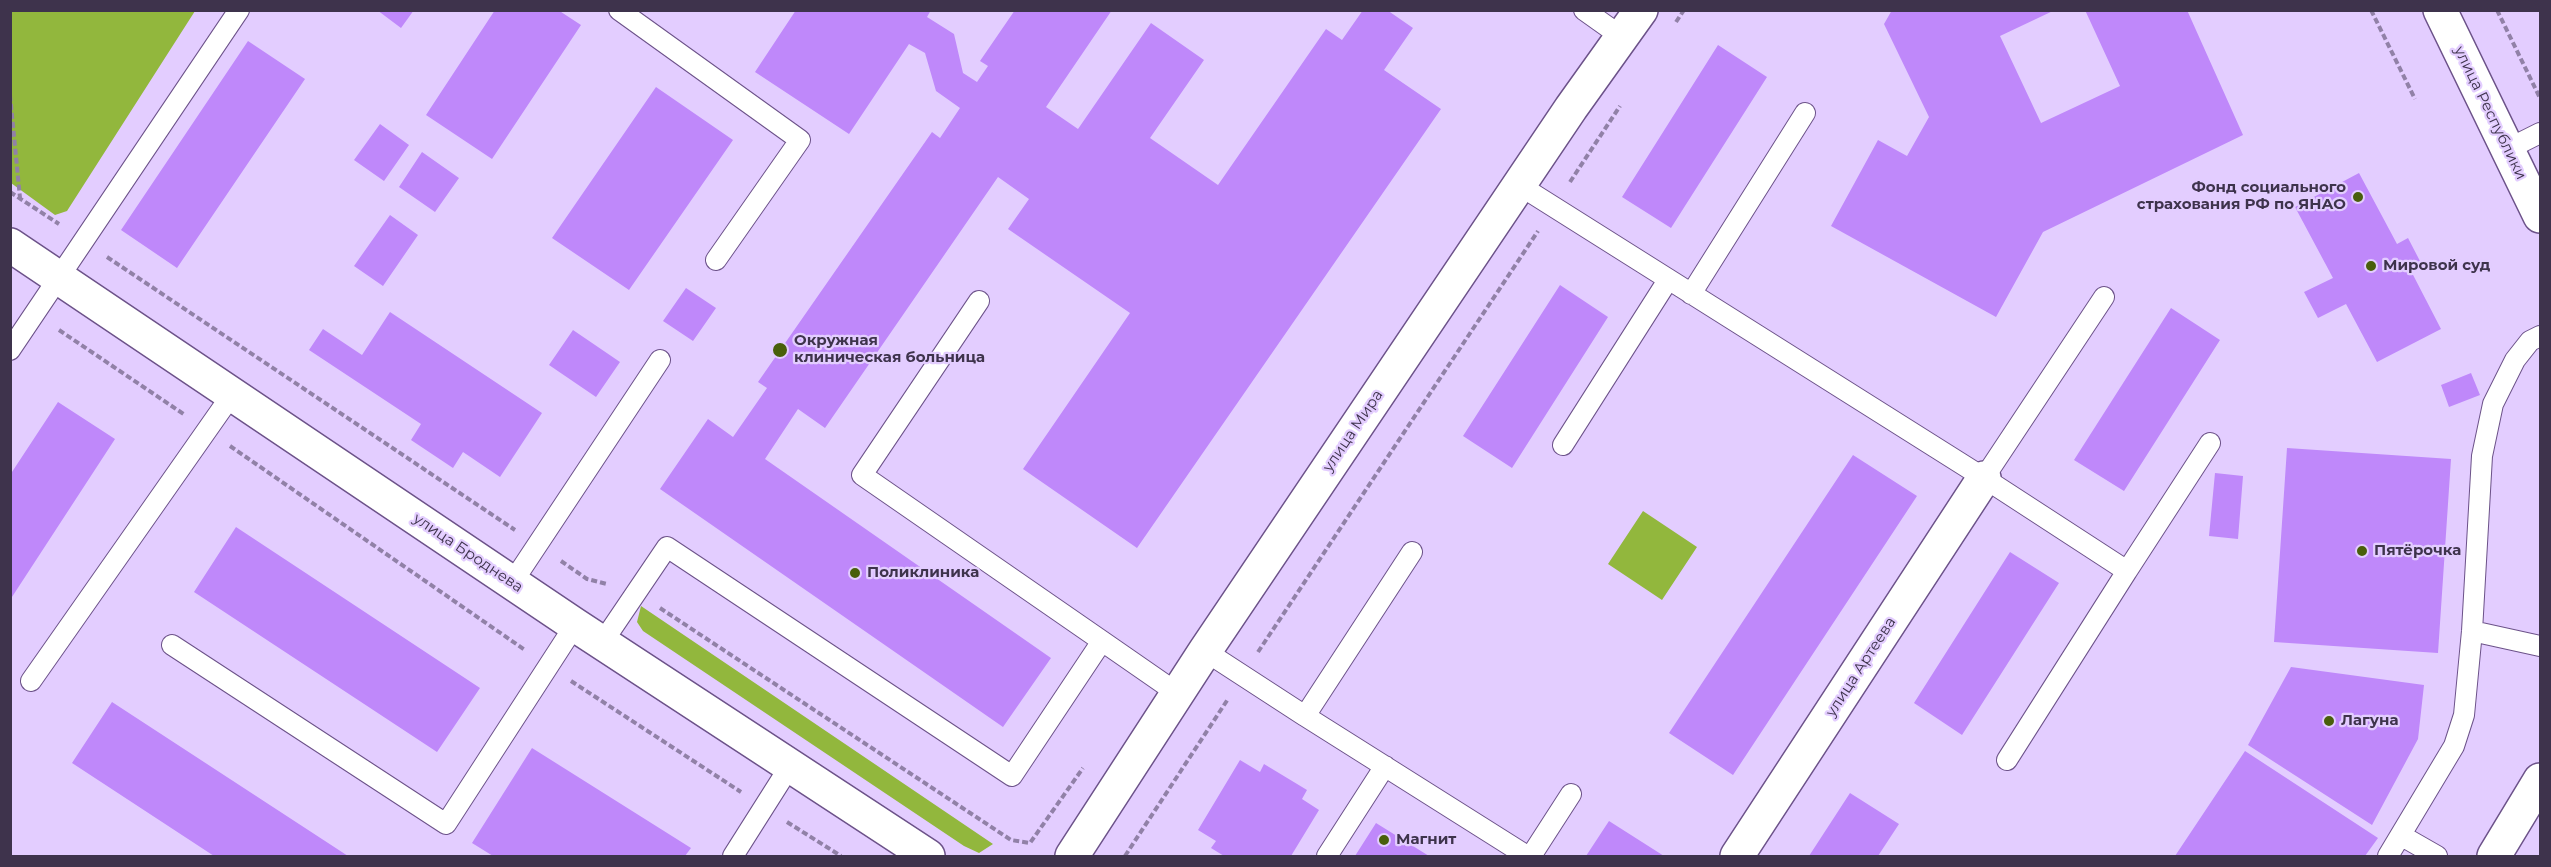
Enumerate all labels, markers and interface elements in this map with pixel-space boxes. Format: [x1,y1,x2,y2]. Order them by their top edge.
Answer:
street label: улица Республики [2450,43,2530,183]
place label: Фонд социального страхования РФ по ЯНАО [2137,179,2346,214]
marker: Фонд социального страхования РФ по ЯНАО [2351,190,2365,204]
place label: Мировой суд [2383,257,2490,275]
marker: Мировой суд [2364,259,2378,273]
place label: Окружная клиническая больница [794,332,985,367]
marker: Окружная клиническая больница [771,341,789,359]
street label: улица Мира [1319,387,1387,475]
street label: улица Броднева [410,510,526,596]
place label: Пятёрочка [2374,542,2461,560]
marker: Пятёрочка [2355,544,2369,558]
place label: Поликлиника [867,564,979,582]
marker: Поликлиника [848,566,862,580]
street label: улица Артеева [1822,614,1900,720]
place label: Лагуна [2341,712,2398,730]
marker: Лагуна [2322,714,2336,728]
place label: Магнит [1396,831,1456,849]
marker: Магнит [1377,833,1391,847]

